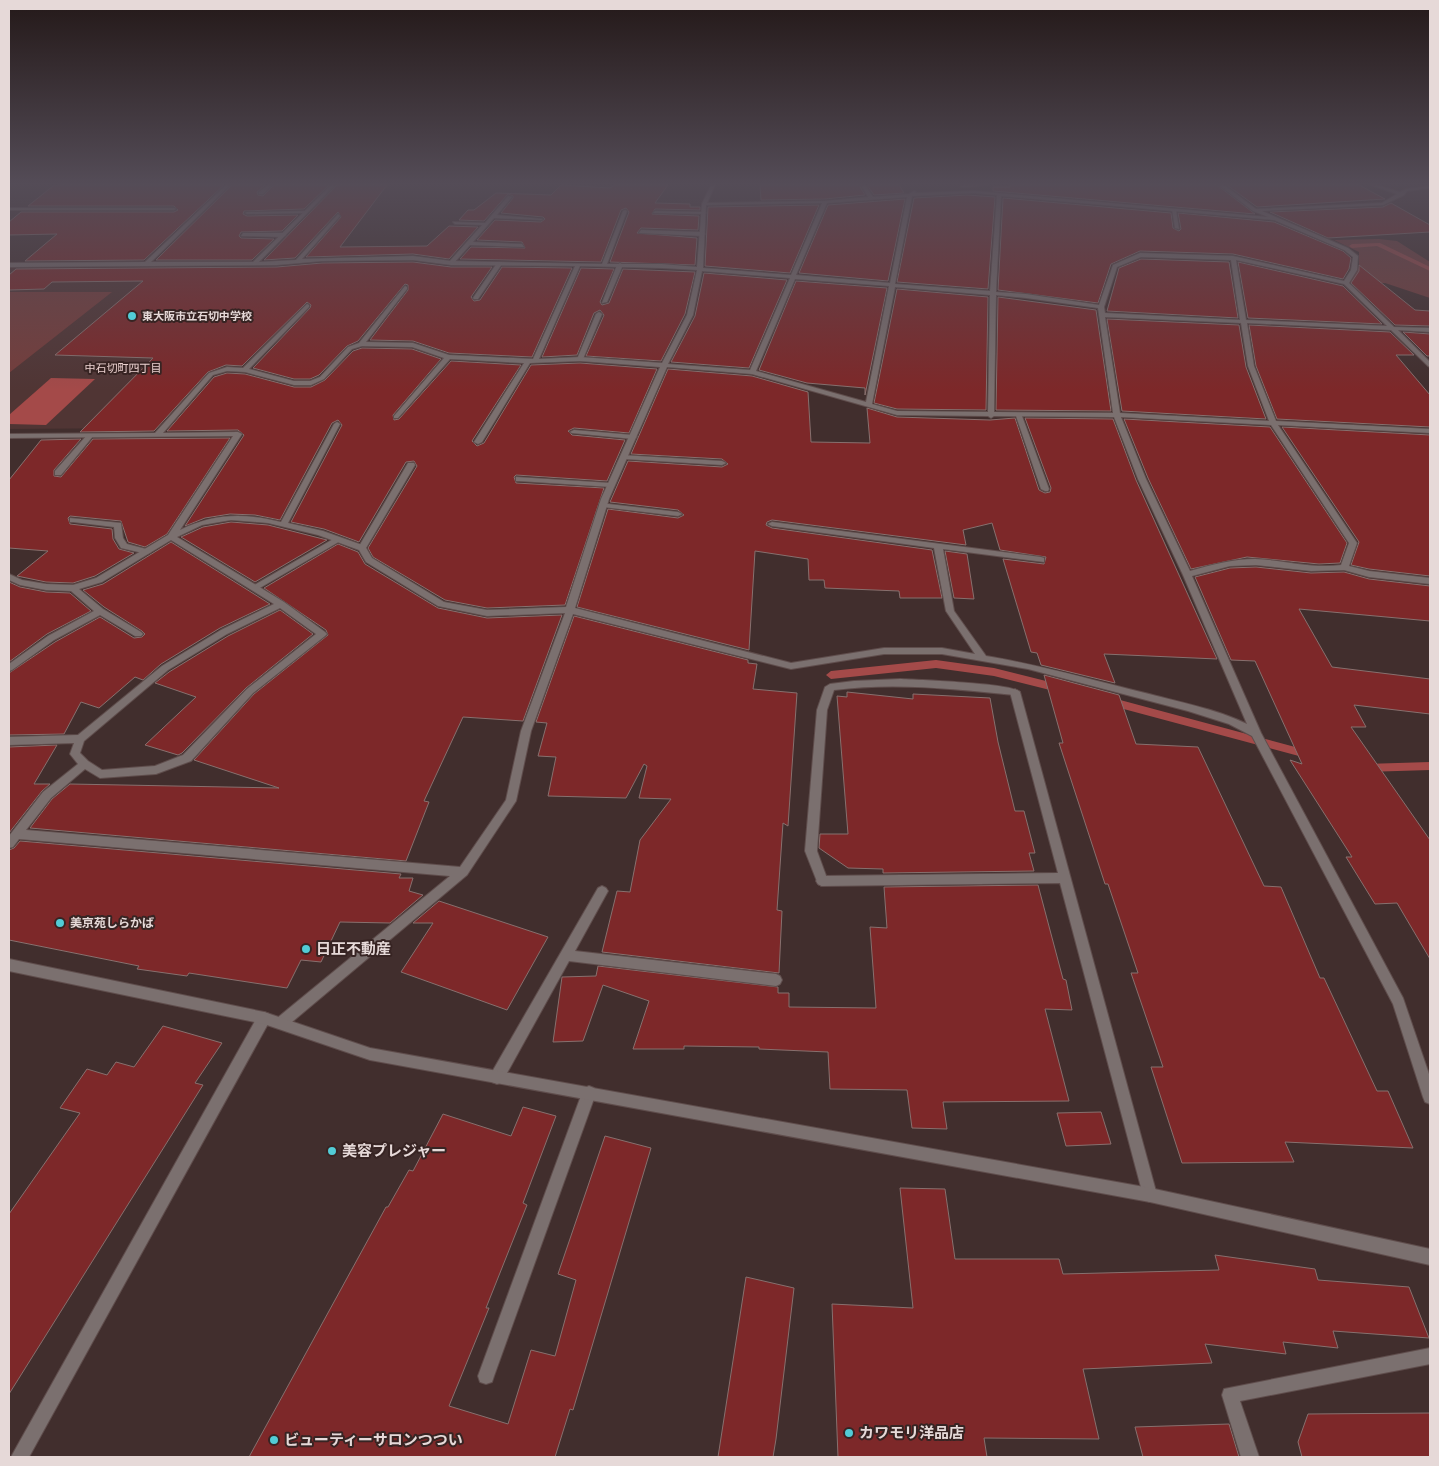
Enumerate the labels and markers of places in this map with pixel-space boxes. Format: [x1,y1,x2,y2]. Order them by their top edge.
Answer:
marker: 東大阪市立石切中学校 [126,310,138,322]
place label: 東大阪市立石切中学校 [142,310,252,322]
place label: 美京苑しらかば [70,916,154,930]
marker: 美京苑しらかば [54,917,66,929]
place label: 日正不動産 [316,940,391,957]
marker: 日正不動産 [300,943,312,955]
place label: 美容プレジャー [342,1142,446,1159]
marker: 美容プレジャー [326,1145,338,1157]
place label: カワモリ洋品店 [859,1424,964,1441]
marker: カワモリ洋品店 [843,1427,855,1439]
place label: ビューティーサロンつつい [284,1431,463,1448]
marker: ビューティーサロンつつい [268,1434,280,1446]

